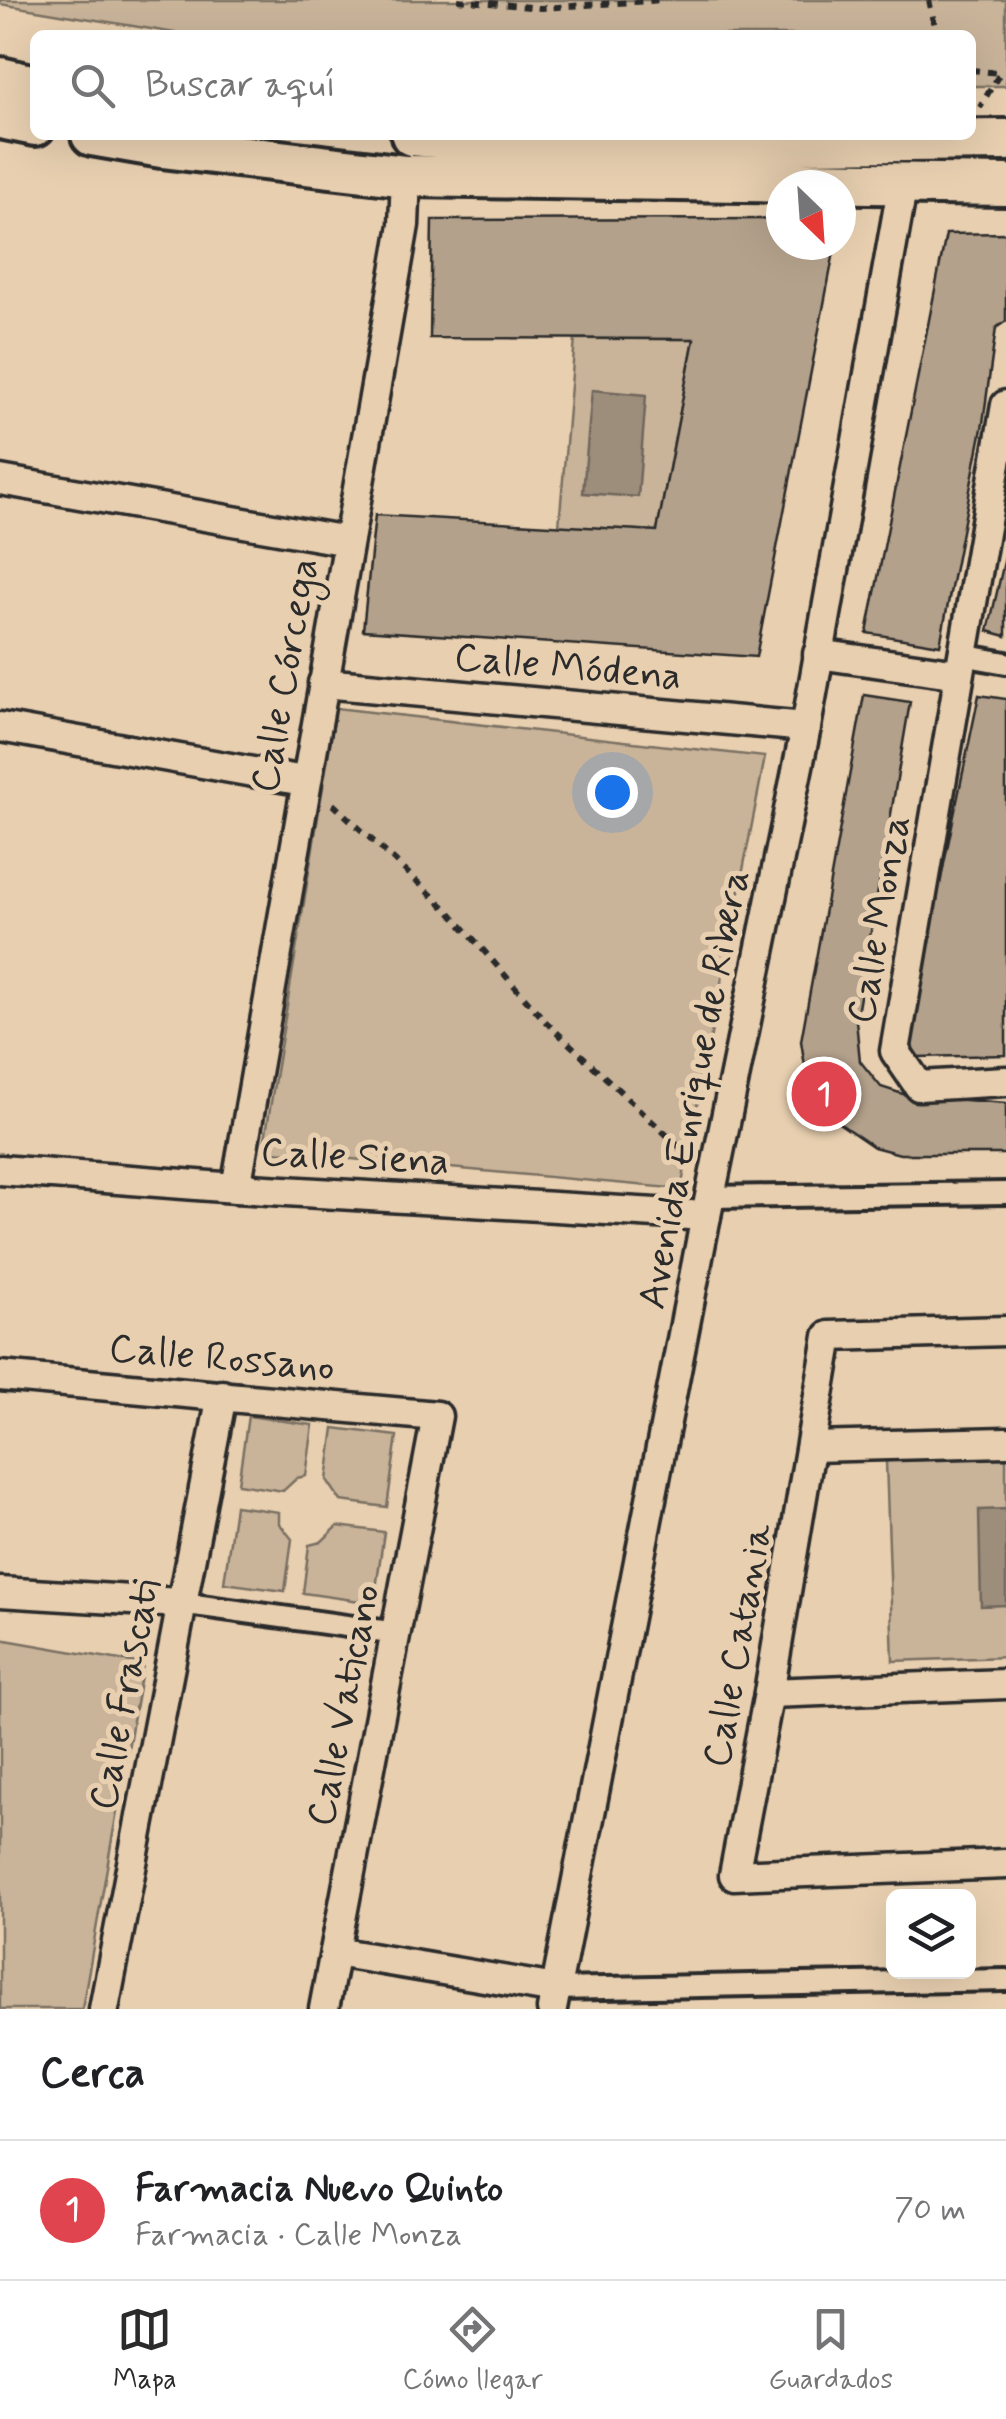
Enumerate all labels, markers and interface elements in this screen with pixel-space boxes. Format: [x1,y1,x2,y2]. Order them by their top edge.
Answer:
search box [30,30,976,140]
icon: search [65,58,120,113]
text: Buscar aquí [145,61,336,110]
north arrow [766,170,856,260]
street label: Calle Córcega [240,554,335,797]
street label: Calle Módena [452,632,684,704]
your location [587,767,638,818]
street label: Calle Monza [836,811,924,1028]
street label: Avenida Enrique de Ribera [627,865,763,1314]
pin: 1 [792,1056,856,1132]
street label: Calle Siena [259,1127,450,1189]
street label: Calle Rossano [107,1323,337,1395]
street label: Calle Catania [692,1518,786,1772]
street label: Calle Frascati [78,1575,174,1815]
street label: Calle Vaticano [296,1580,394,1831]
map controls [886,1889,976,1979]
button: layers [886,1889,976,1979]
text: Cerca [40,2047,145,2102]
text: Farmacia Nuevo Quinto [135,2165,503,2214]
text: 1 [65,2189,80,2231]
text: 70 m [894,2189,966,2231]
text: Farmacia · Calle Monza [135,2214,462,2256]
tab: Mapa [113,2302,177,2399]
tab: Cómo llegar [403,2302,543,2399]
tab: Guardados [769,2302,893,2399]

